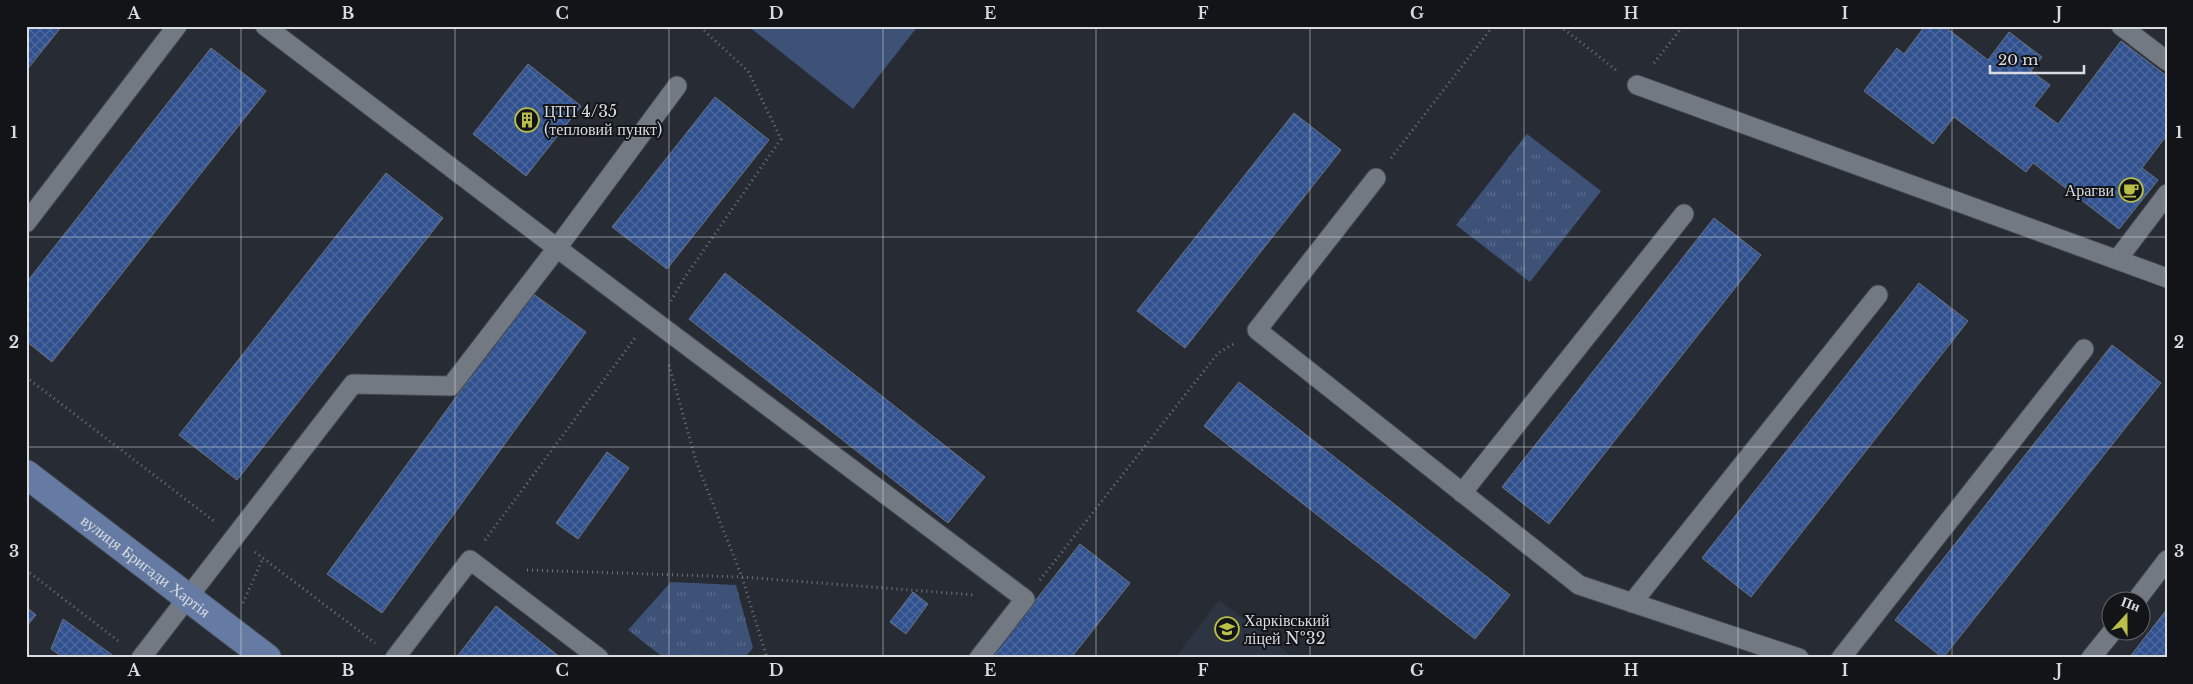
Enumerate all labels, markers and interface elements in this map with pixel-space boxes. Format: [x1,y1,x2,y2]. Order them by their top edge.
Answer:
text: A [127,3,142,23]
text: B [342,3,355,23]
text: C [555,3,569,23]
text: D [769,3,783,23]
text: E [984,3,996,23]
text: F [1197,3,1209,23]
text: G [1410,3,1424,23]
text: H [1623,3,1639,23]
text: I [1842,3,1849,23]
text: J [2053,3,2062,23]
scale bar [1990,42,2084,74]
text: 20 m [1998,50,2038,69]
place label: ЦТП 4/35 (тепловий пункт) [544,101,662,139]
building icon: ЦТП 4/35 (тепловий пункт) [514,107,540,133]
text: 1 [11,122,18,142]
text: 1 [2176,122,2183,142]
cafe icon: Арагви [2118,177,2144,203]
place label: Арагви [2065,180,2114,200]
text: 2 [9,332,19,352]
text: 2 [2174,332,2184,352]
street label: вулиця Бригади Хартія [77,510,215,622]
text: 3 [9,541,19,561]
text: 3 [2174,541,2184,561]
north arrow [2100,592,2150,642]
text: Пн [2119,592,2143,616]
place label: Харківський ліцей №32 [1244,610,1330,648]
school or university icon: Харківський ліцей №32 [1214,616,1240,642]
text: A [127,660,142,680]
text: B [342,660,355,680]
text: C [555,660,569,680]
text: D [769,660,783,680]
text: E [984,660,996,680]
text: F [1197,660,1209,680]
text: G [1410,660,1424,680]
text: H [1623,660,1639,680]
text: I [1842,660,1849,680]
text: J [2053,660,2062,680]

